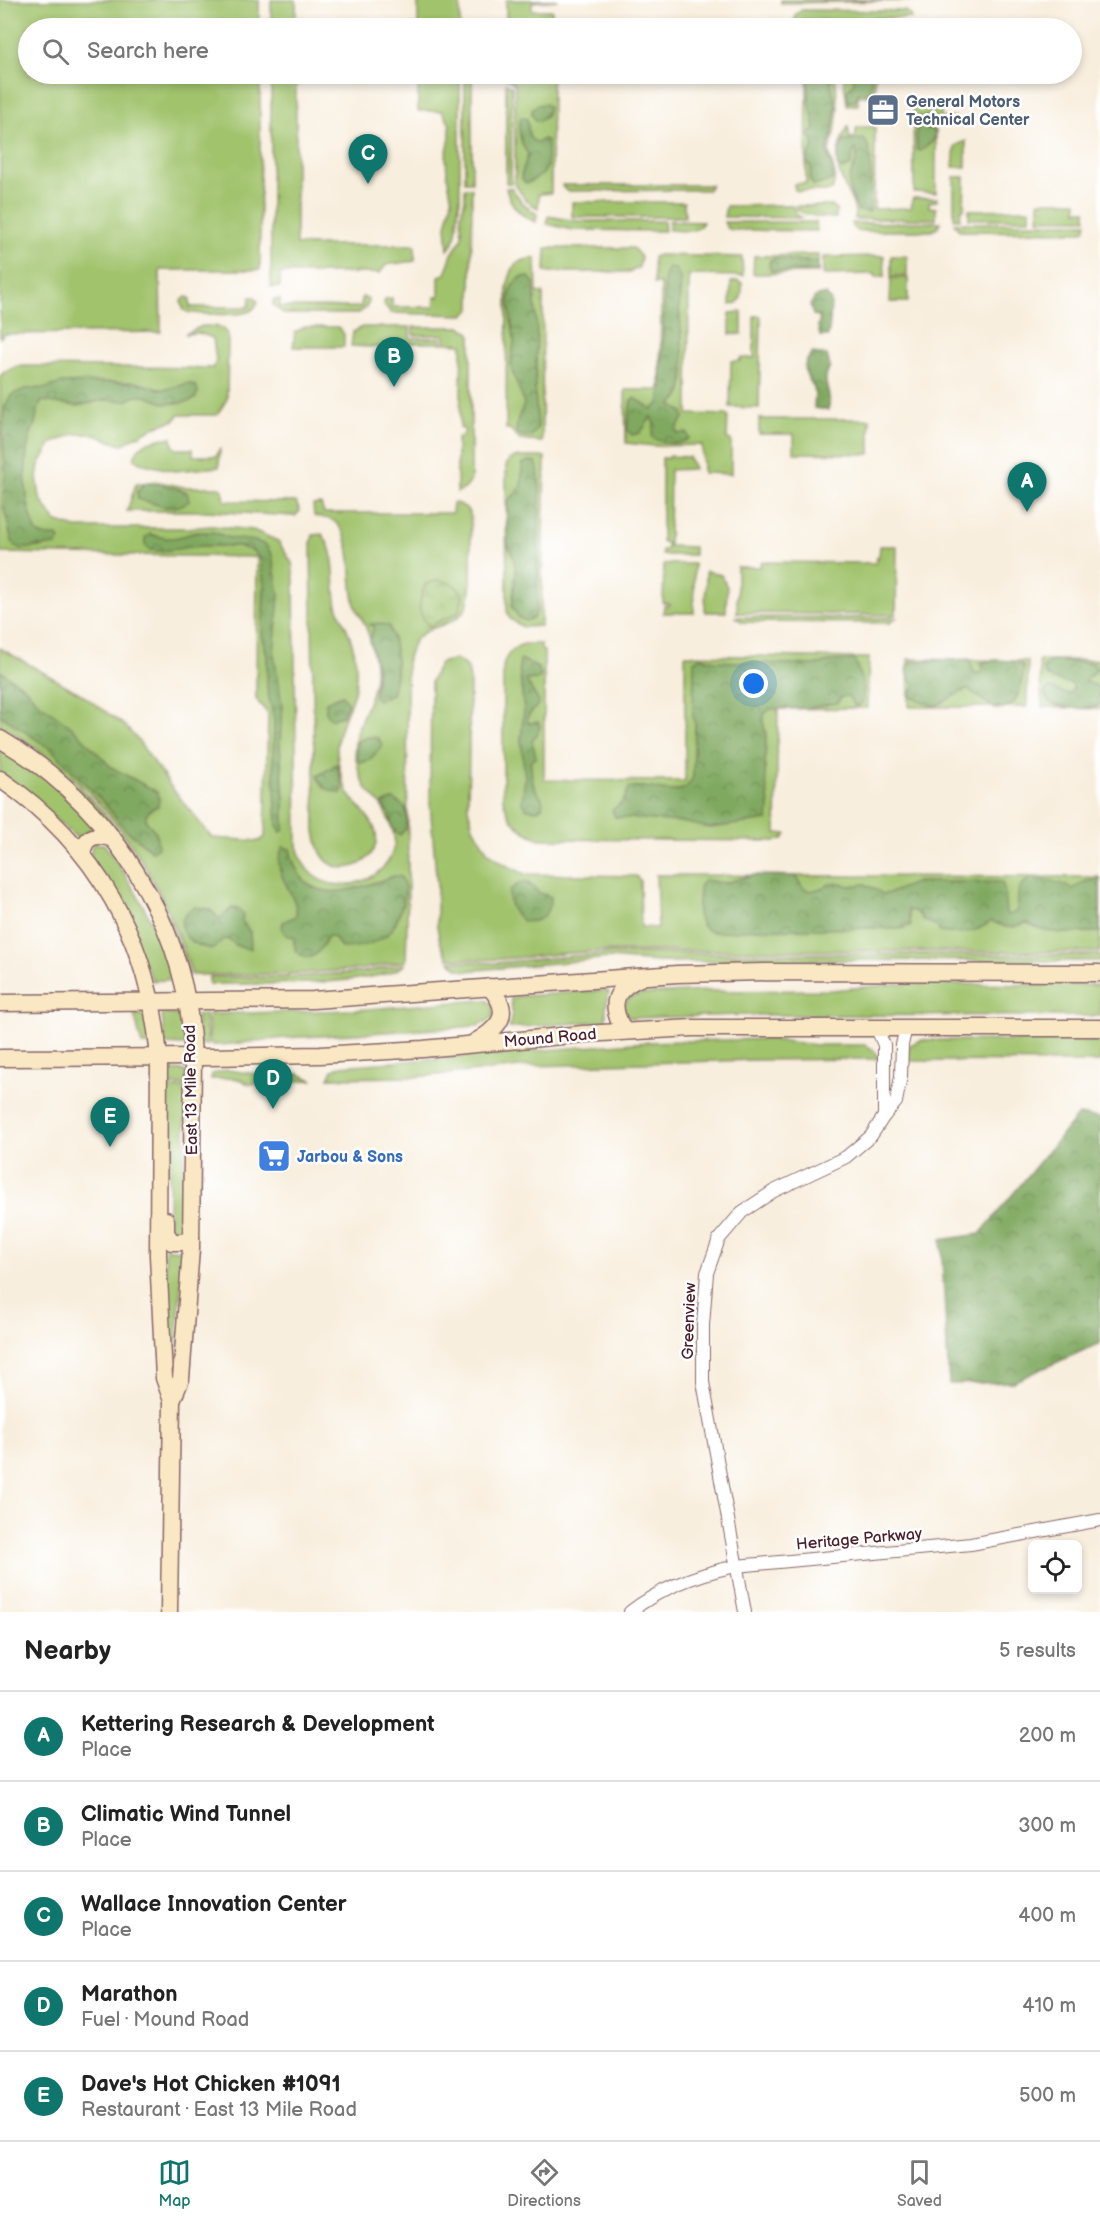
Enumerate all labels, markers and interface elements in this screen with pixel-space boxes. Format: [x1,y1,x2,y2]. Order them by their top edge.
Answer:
search box [18,18,1082,84]
icon: search [39,35,72,68]
text: Search here [87,38,209,65]
office icon: General Motors Technical Center [865,92,901,128]
place label: General Motors Technical Center [906,93,1030,130]
pin: C [348,134,388,184]
pin: B [374,338,414,387]
pin: A [1008,462,1046,512]
your location [739,669,768,698]
street label: East 13 Mile Road [181,1025,202,1155]
street label: Mound Road [503,1025,597,1052]
pin: D [254,1060,292,1109]
pin: E [90,1098,130,1147]
supermarket icon: Jarbou & Sons [256,1138,292,1174]
place label: Jarbou & Sons [297,1148,403,1167]
street label: Greenview [679,1282,700,1360]
street label: Heritage Parkway [795,1524,924,1554]
map controls [1028,1540,1082,1594]
button: locate [1028,1540,1082,1594]
text: Nearby [24,1636,111,1667]
text: 5 results [999,1639,1076,1663]
text: Kettering Research & Development [81,1711,435,1738]
text: A [37,1724,50,1748]
text: 200 m [1019,1724,1076,1748]
text: Place [81,1738,132,1762]
text: Climatic Wind Tunnel [81,1801,291,1828]
text: B [36,1814,51,1838]
text: 300 m [1018,1814,1076,1838]
text: Place [81,1828,132,1852]
text: Wallace Innovation Center [81,1891,347,1918]
text: C [36,1904,51,1928]
text: 400 m [1018,1904,1076,1928]
text: Place [81,1918,132,1942]
text: Marathon [81,1981,178,2008]
text: D [37,1994,50,2018]
text: 410 m [1022,1994,1076,2018]
text: Fuel · Mound Road [81,2008,249,2032]
text: Dave's Hot Chicken #1091 [81,2071,341,2098]
text: E [37,2084,50,2108]
text: 500 m [1019,2084,1076,2108]
text: Restaurant · East 13 Mile Road [81,2098,357,2122]
tab: Map [158,2156,191,2211]
tab: Directions [507,2156,581,2211]
tab: Saved [897,2156,942,2211]

